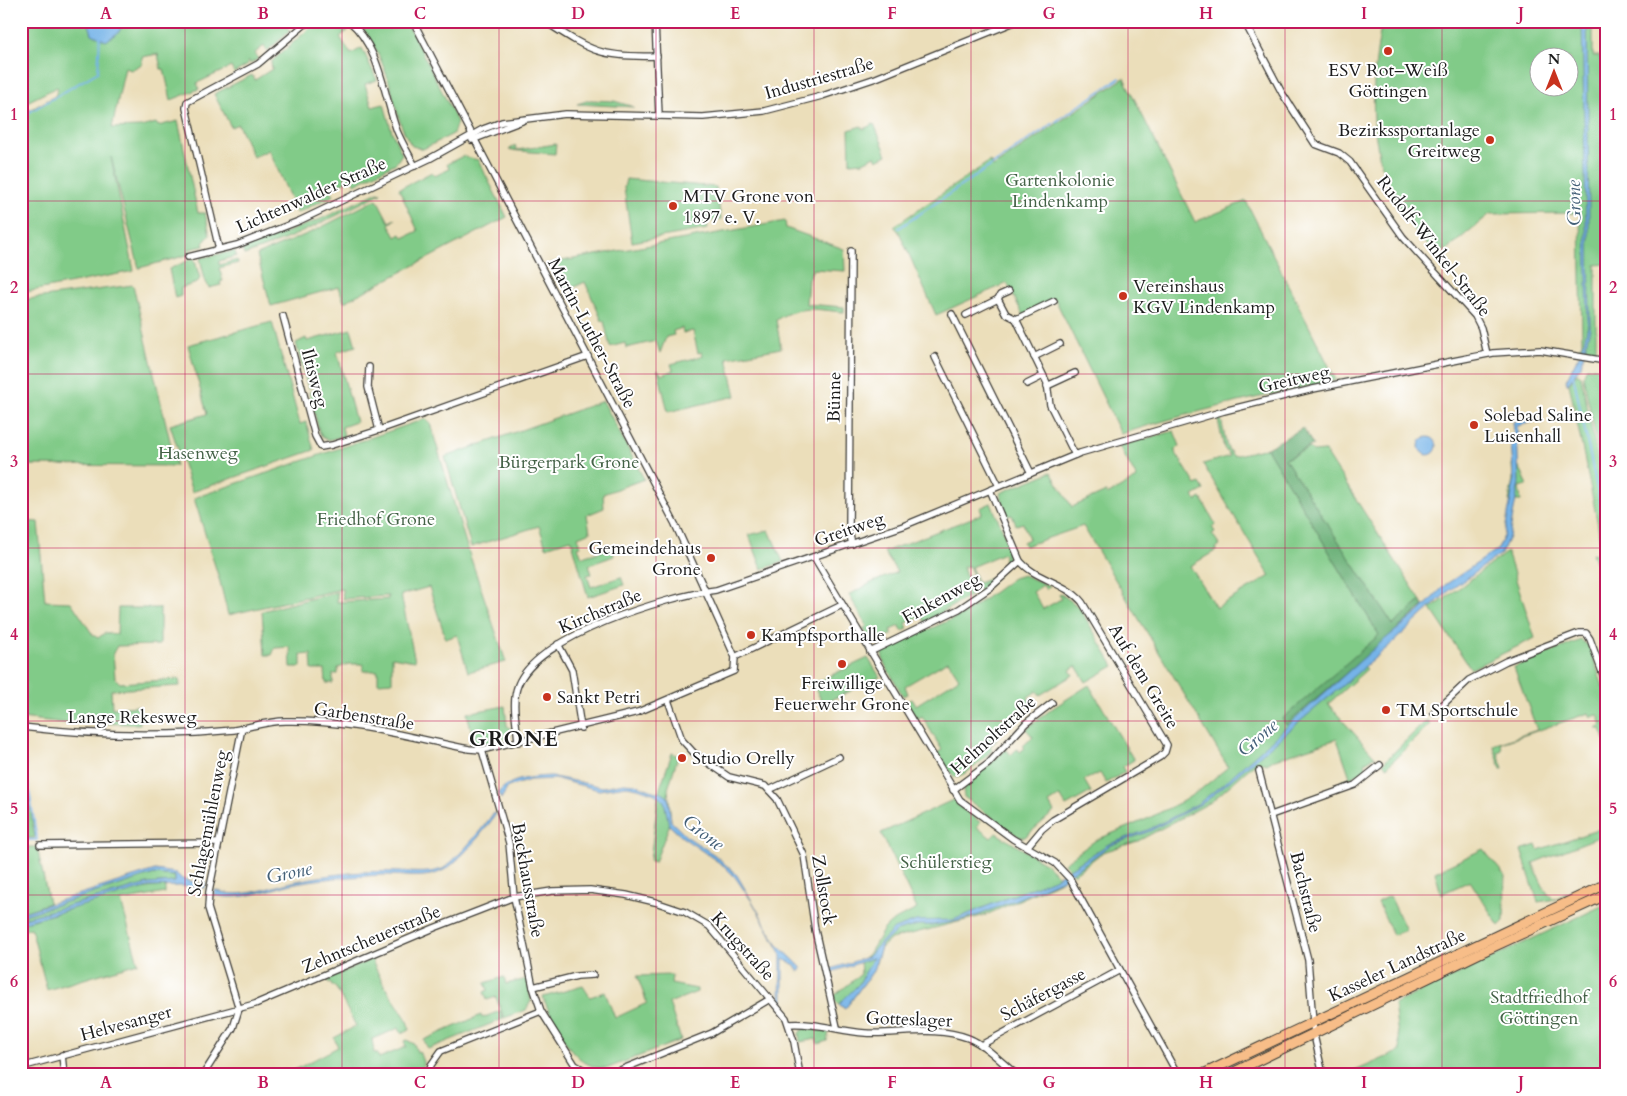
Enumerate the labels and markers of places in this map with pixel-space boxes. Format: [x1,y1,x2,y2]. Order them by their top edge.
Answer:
marker: ESV Rot–Weìß Göttingen [1382,45,1394,57]
place label: ESV Rot–Weìß Göttingen [1328,58,1448,104]
place label: Bezirkssportanlage Greitweg [1338,118,1481,164]
marker: Bezirkssportanlage Greitweg [1484,134,1496,146]
place label: MTV Grone von 1897 e. V. [683,184,815,230]
marker: MTV Grone von 1897 e. V. [667,200,679,212]
place label: Vereinshaus KGV Lindenkamp [1133,274,1275,320]
marker: Vereinshaus KGV Lindenkamp [1117,290,1129,302]
place label: Solebad Saline Luisenhall [1484,403,1592,449]
marker: Solebad Saline Luisenhall [1468,419,1480,431]
place label: Gemeindehaus Grone [589,536,701,582]
marker: Gemeindehaus Grone [705,552,717,564]
place label: Kampfsporthalle [761,623,885,648]
marker: Kampfsporthalle [745,629,757,641]
marker: Freiwillige Feuerwehr Grone [836,658,848,670]
place label: Freiwillige Feuerwehr Grone [774,671,910,717]
place label: Sankt Petri [557,685,640,710]
marker: Sankt Petri [541,691,553,703]
place label: TM Sportschule [1396,698,1518,723]
marker: TM Sportschule [1380,704,1392,716]
place label: Studio Orelly [692,746,795,771]
marker: Studio Orelly [676,752,688,764]

